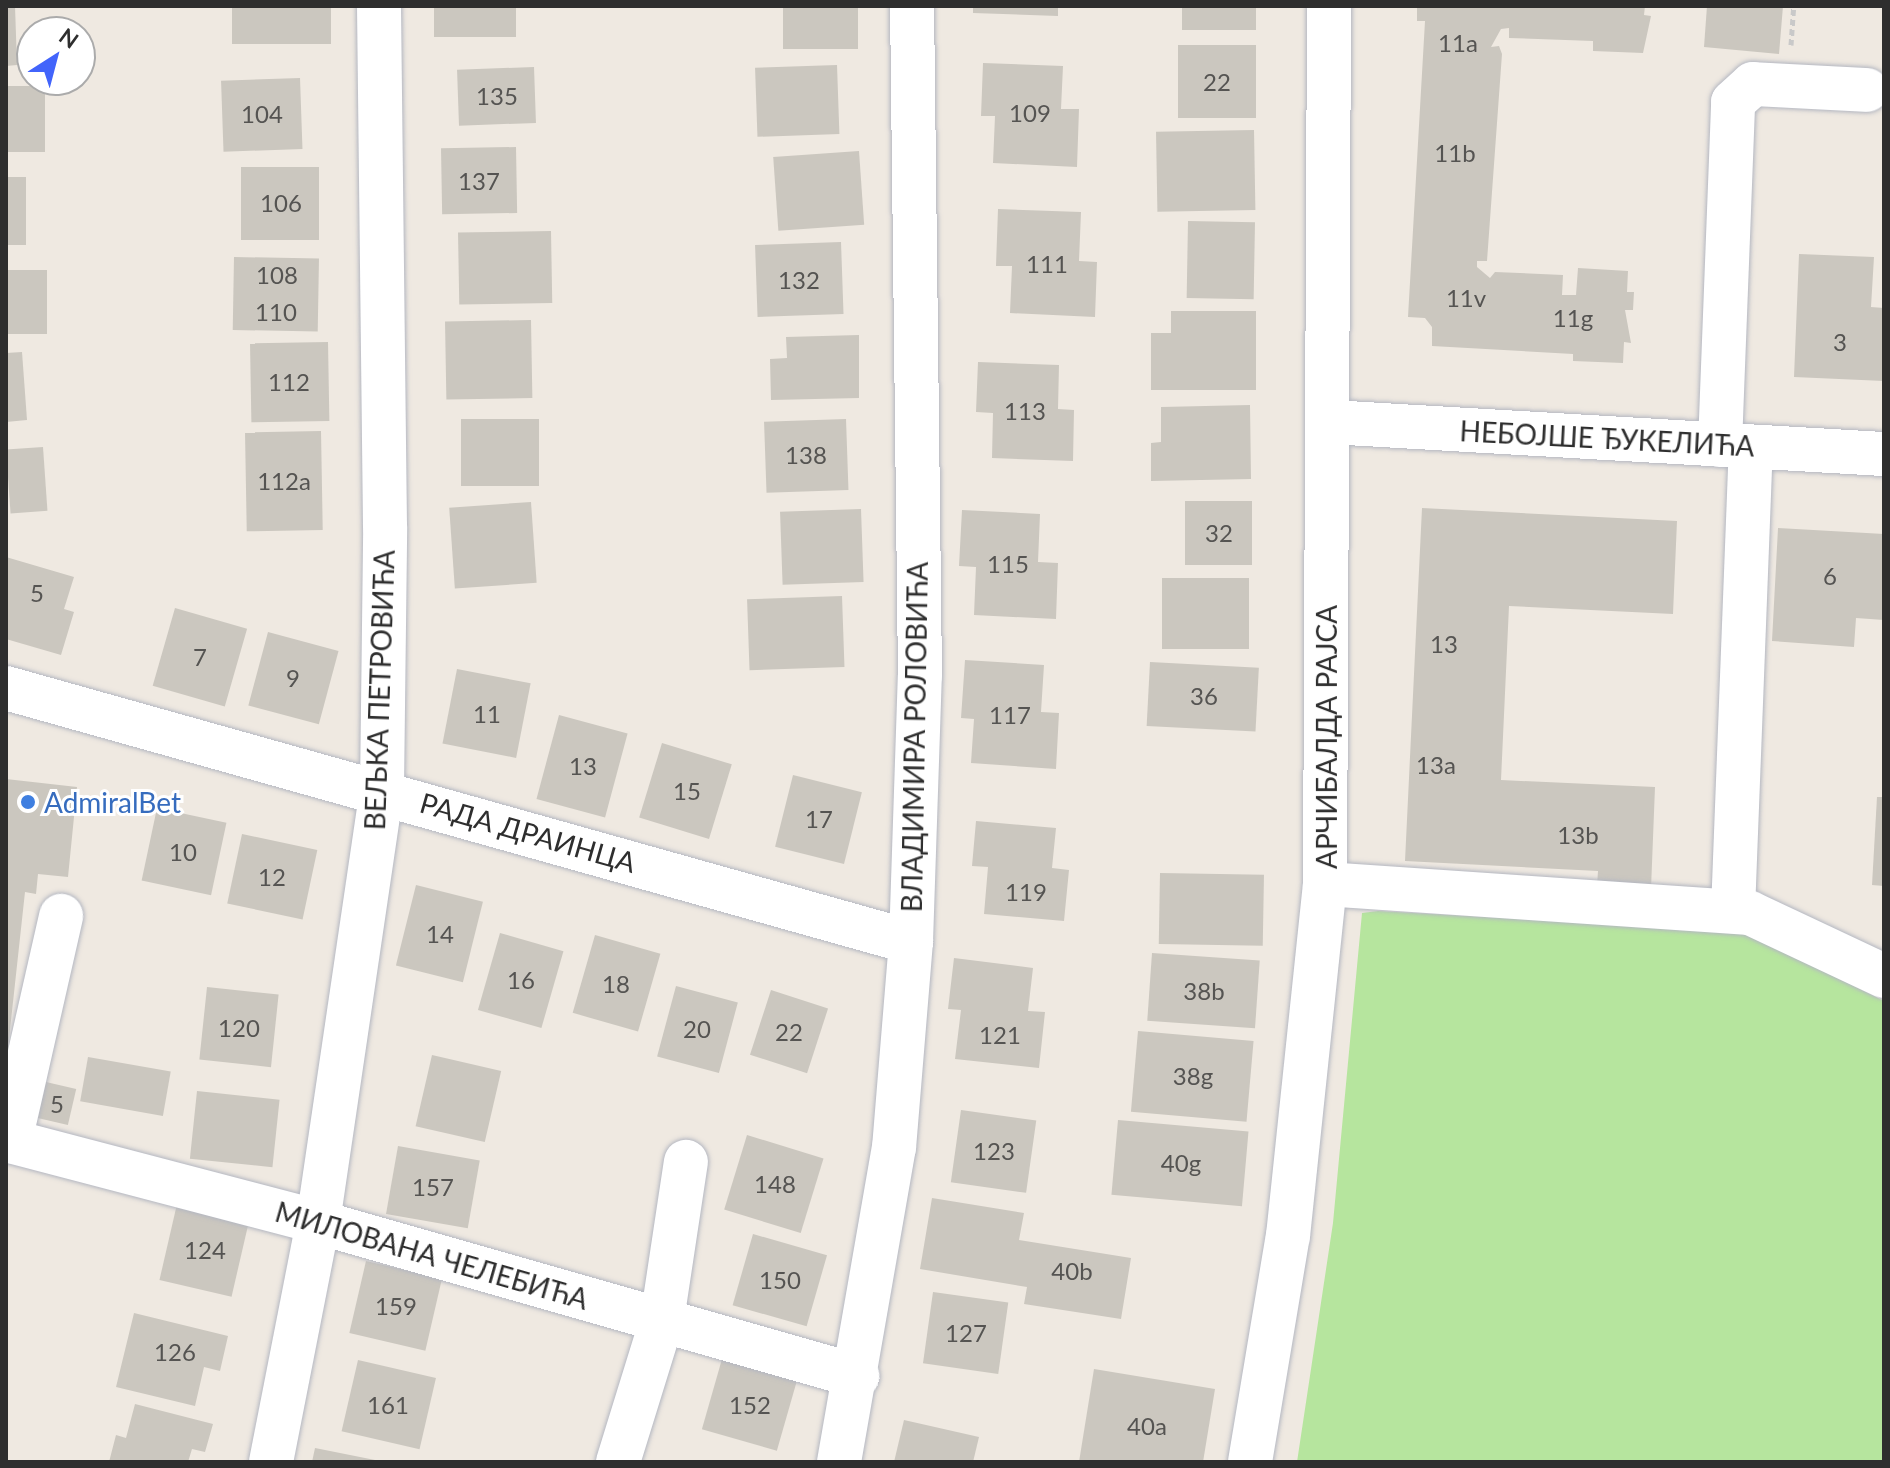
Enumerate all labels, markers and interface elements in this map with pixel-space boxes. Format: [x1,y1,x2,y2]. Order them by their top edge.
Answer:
north arrow [16,16,96,96]
text: N [54,22,84,54]
house number: 11a [1438,29,1478,57]
house number: 22 [1203,68,1231,96]
house number: 135 [476,82,518,110]
house number: 109 [1009,99,1051,127]
house number: 104 [241,100,283,128]
house number: 11b [1434,139,1476,167]
house number: 137 [458,167,500,195]
house number: 106 [260,189,302,217]
house number: 111 [1026,250,1068,278]
house number: 108 [256,261,298,289]
house number: 132 [778,266,820,294]
house number: 11v [1446,284,1486,312]
house number: 110 [255,298,297,326]
house number: 11g [1553,304,1593,332]
house number: 3 [1833,328,1847,356]
house number: 112 [268,368,310,396]
house number: 113 [1004,397,1046,425]
street label: НЕБОЈШЕ ЂУКЕЛИЋА [1459,414,1755,462]
house number: 138 [785,441,827,469]
house number: 112a [257,467,311,495]
house number: 32 [1205,519,1233,547]
street label: ВЕЉКА ПЕТРОВИЋА [357,549,401,831]
house number: 115 [987,550,1029,578]
street label: ВЛАДИМИРА РОЛОВИЋА [894,561,934,913]
house number: 6 [1823,562,1837,590]
house number: 5 [30,579,44,607]
street label: АРЧИБАЛДА РАЈСА [1309,605,1343,869]
house number: 13 [1430,630,1458,658]
house number: 7 [193,643,207,671]
house number: 9 [286,664,300,692]
house number: 36 [1190,682,1218,710]
house number: 11 [473,700,501,728]
house number: 117 [989,701,1031,729]
house number: 13a [1416,751,1456,779]
house number: 13 [569,752,597,780]
house number: 15 [673,777,701,805]
place label: AdmiralBet [44,785,181,819]
street label: РАДА ДРАИНЦА [416,785,640,879]
marker: AdmiralBet [19,793,37,811]
house number: 17 [805,805,833,833]
house number: 13b [1557,821,1599,849]
house number: 10 [169,838,197,866]
house number: 12 [258,863,286,891]
house number: 119 [1005,878,1047,906]
house number: 14 [426,920,454,948]
house number: 16 [507,966,535,994]
house number: 18 [602,970,630,998]
house number: 38b [1183,977,1225,1005]
house number: 120 [218,1014,260,1042]
house number: 20 [683,1015,711,1043]
house number: 22 [775,1018,803,1046]
house number: 121 [979,1021,1021,1049]
house number: 38g [1173,1062,1213,1090]
house number: 5 [50,1090,64,1118]
house number: 123 [973,1137,1015,1165]
house number: 40g [1161,1149,1201,1177]
house number: 148 [754,1170,796,1198]
house number: 157 [412,1173,454,1201]
street label: МИЛОВАНА ЧЕЛЕБИЋА [272,1194,592,1316]
house number: 124 [184,1236,226,1264]
house number: 40b [1051,1257,1093,1285]
house number: 150 [759,1266,801,1294]
house number: 159 [375,1292,417,1320]
house number: 127 [945,1319,987,1347]
house number: 126 [154,1338,196,1366]
house number: 161 [367,1391,409,1419]
house number: 152 [729,1391,771,1419]
house number: 40a [1127,1412,1167,1440]

